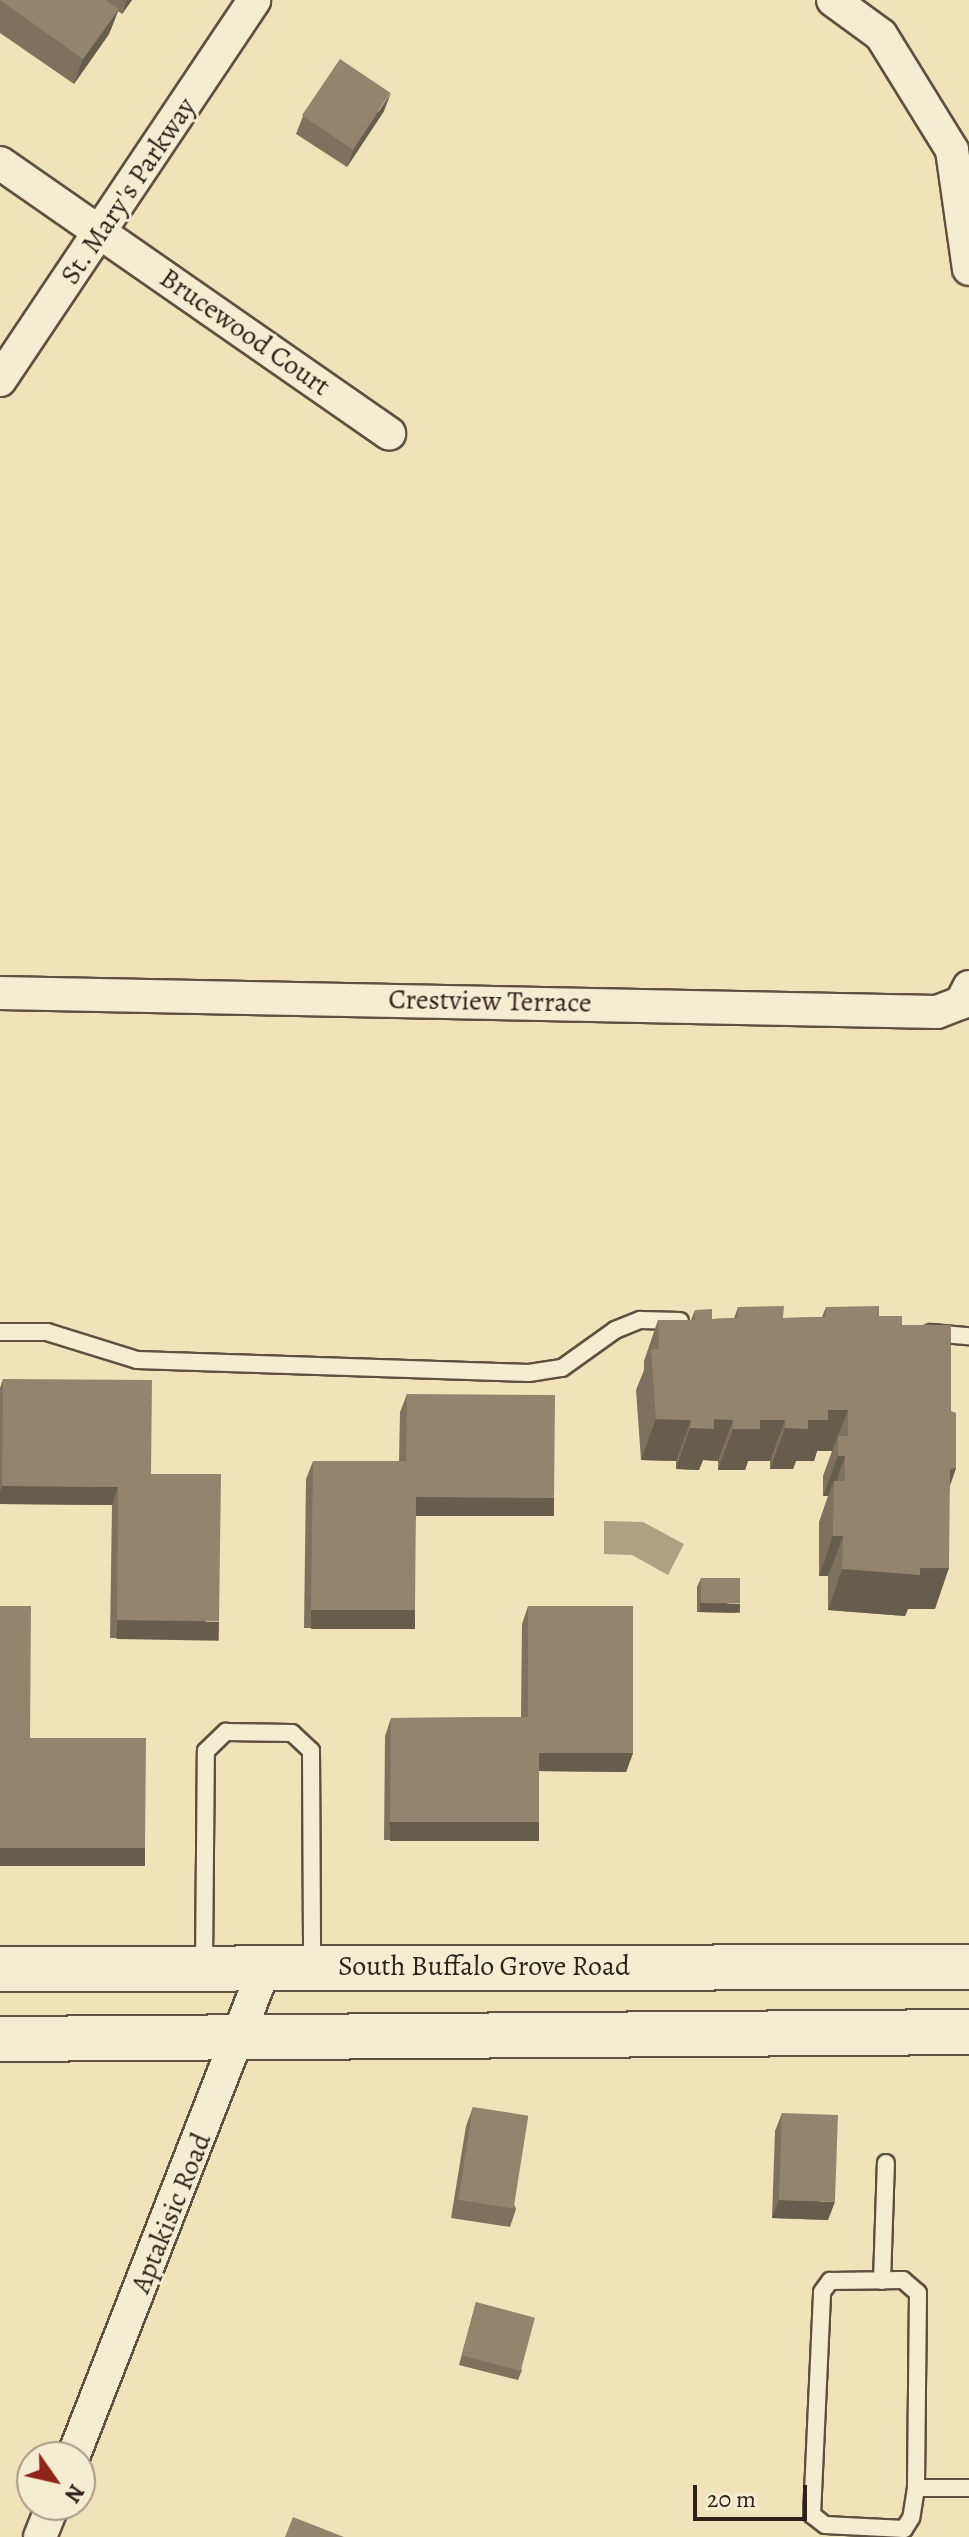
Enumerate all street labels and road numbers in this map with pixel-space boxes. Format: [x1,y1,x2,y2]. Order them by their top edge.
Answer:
street label: St. Mary's Parkway [53,91,203,291]
street label: Brucewood Court [153,261,337,403]
street label: Crestview Terrace [388,982,592,1020]
street label: South Buffalo Grove Road [338,1949,630,1983]
street label: Aptakisic Road [124,2128,218,2298]

